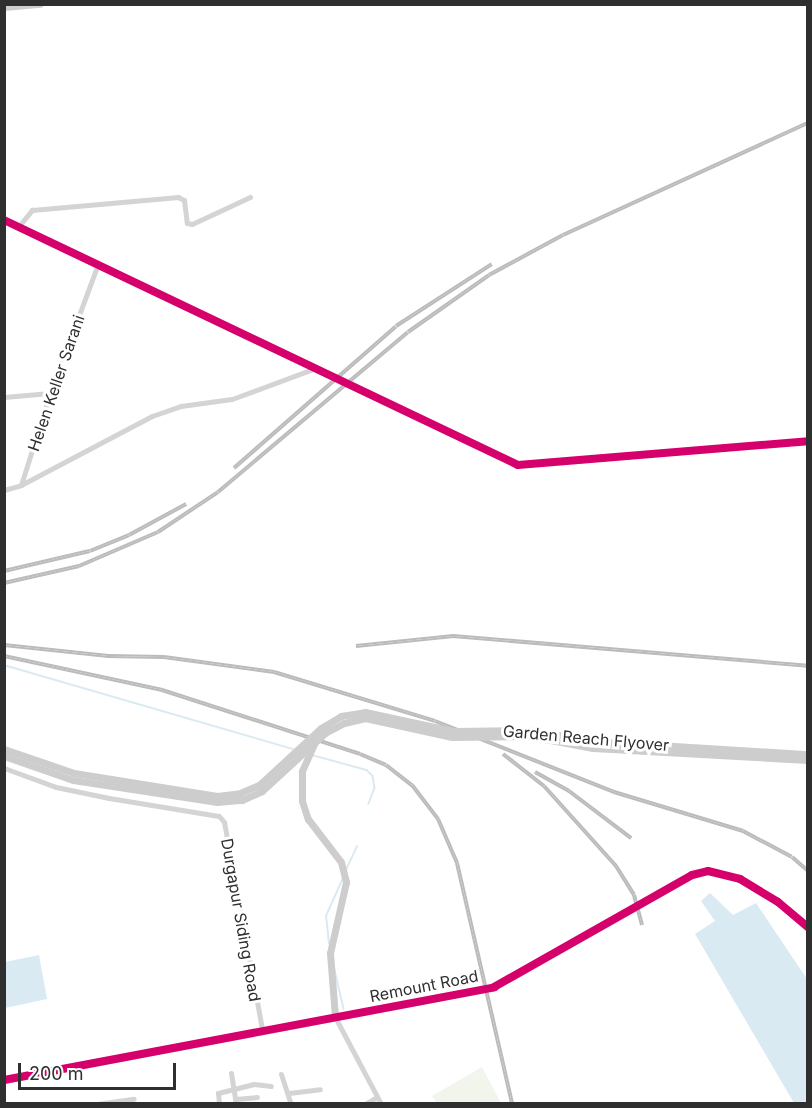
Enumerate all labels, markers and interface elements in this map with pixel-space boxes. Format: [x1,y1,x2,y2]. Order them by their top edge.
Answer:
street label: Helen Keller Sarani [24,312,88,454]
street label: Garden Reach Flyover [502,721,670,755]
street label: Durgapur Siding Road [217,837,265,1003]
street label: Remount Road [368,966,480,1006]
scale bar [21,1051,178,1089]
text: 200 m [29,1063,84,1084]

